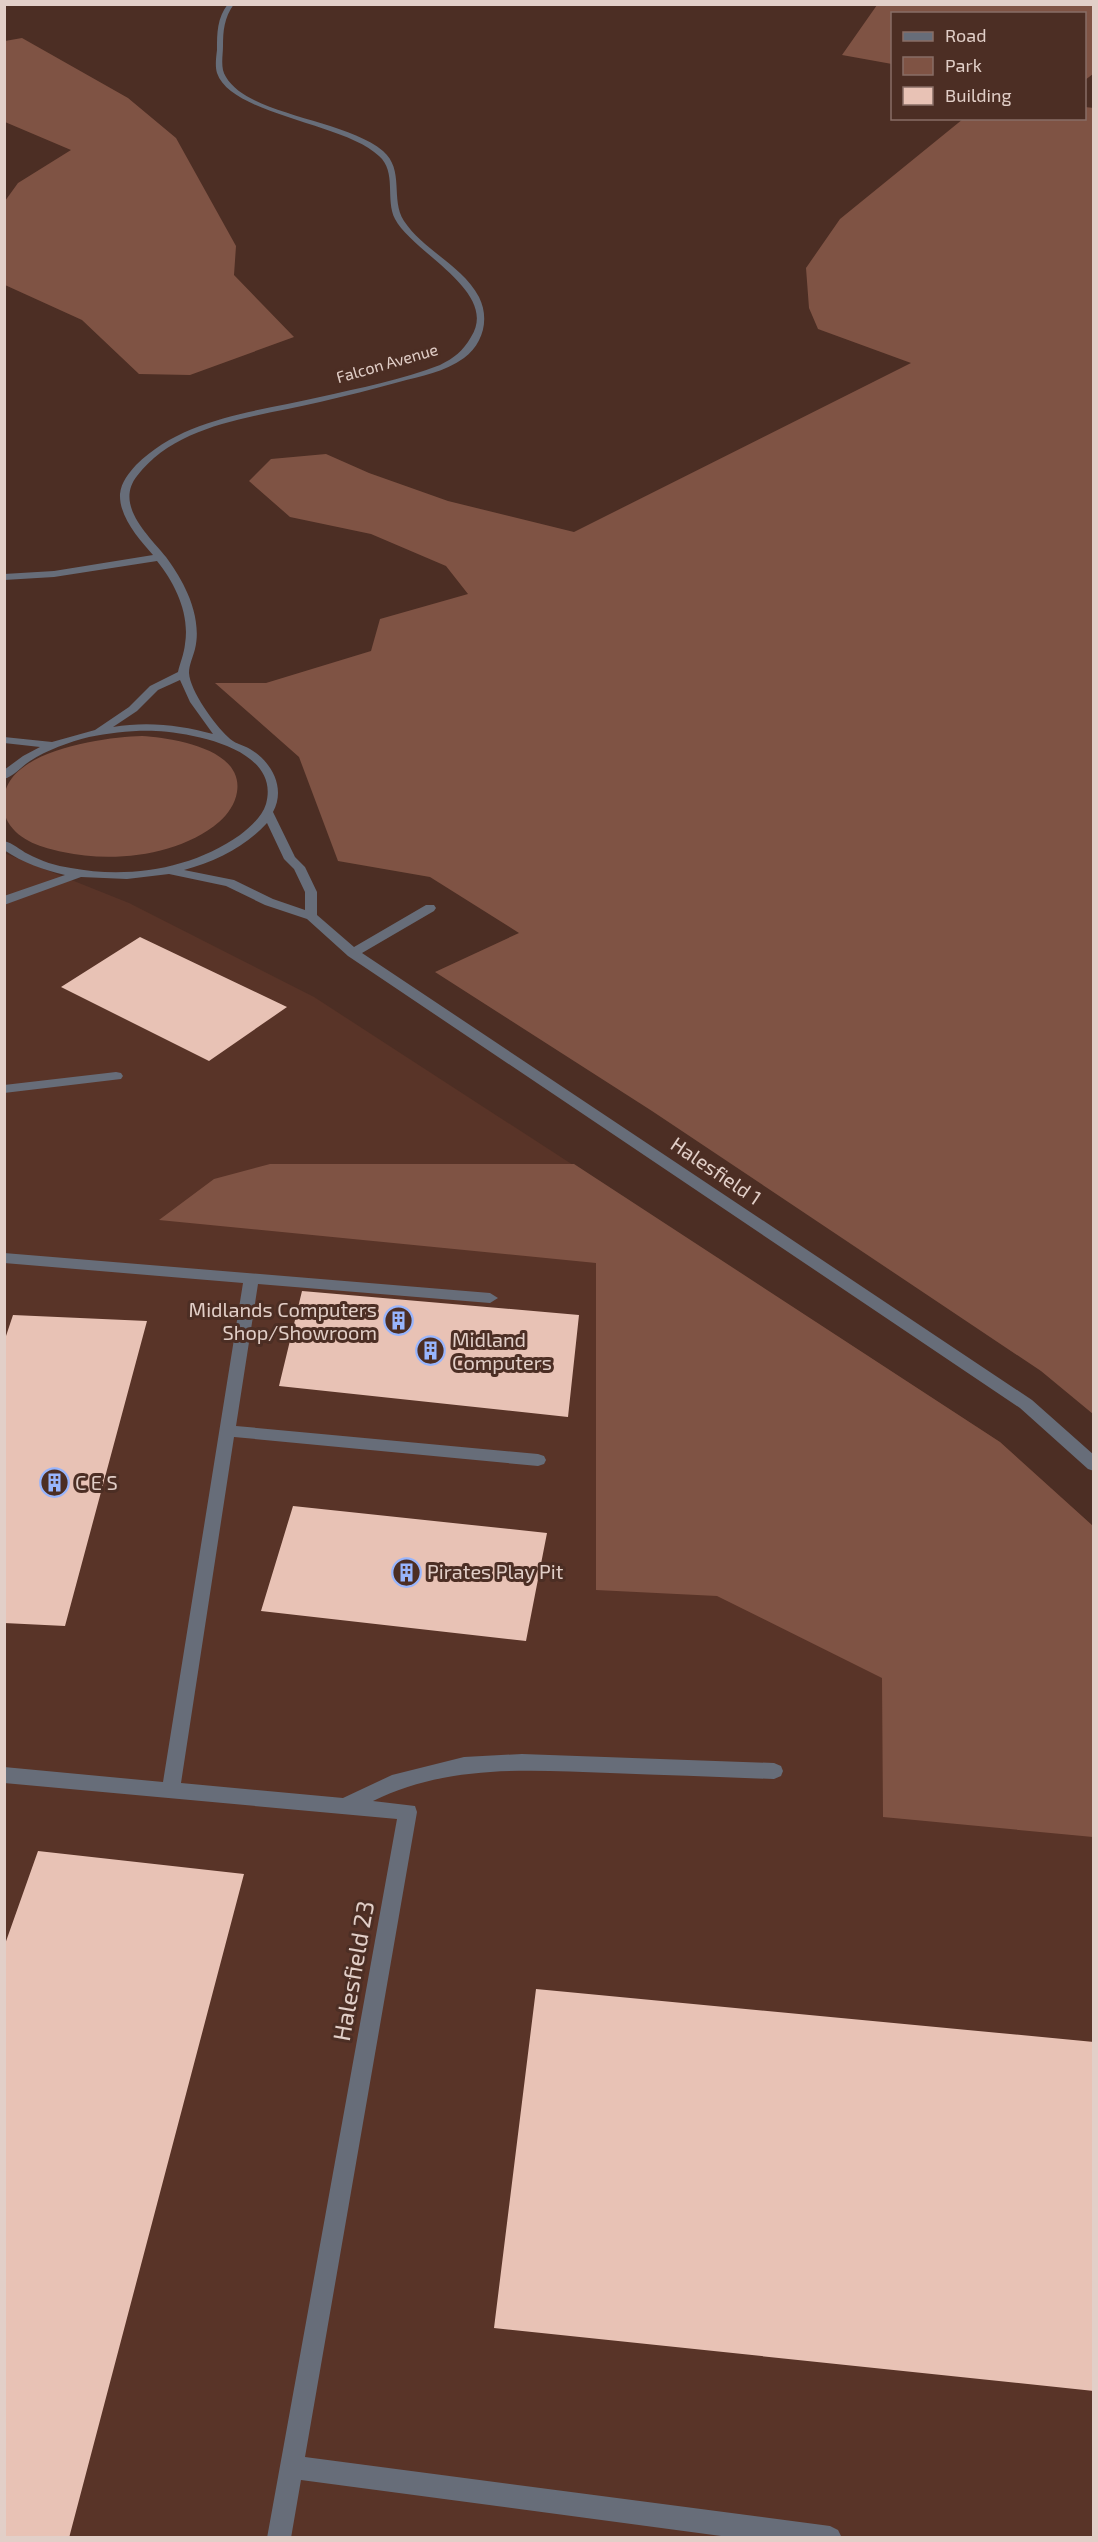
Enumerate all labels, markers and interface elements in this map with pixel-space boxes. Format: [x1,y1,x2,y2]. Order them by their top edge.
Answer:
legend [891,12,1086,120]
text: Road [945,24,986,46]
text: Park [945,54,982,76]
text: Building [945,84,1012,106]
street label: Falcon Avenue [334,339,440,386]
street label: Halesfield 1 [667,1131,766,1209]
place label: Midlands Computers Shop/Showroom [189,1297,377,1344]
building icon: Midlands Computers Shop/Showroom [382,1305,414,1337]
place label: Midland Computers [452,1327,552,1374]
building icon: Midland Computers [415,1335,447,1367]
building icon: C E S [38,1467,70,1499]
place label: C E S [75,1470,118,1494]
building icon: Pirates Play Pit [390,1556,422,1588]
place label: Pirates Play Pit [427,1559,564,1583]
street label: Halesfield 23 [326,1898,379,2043]

